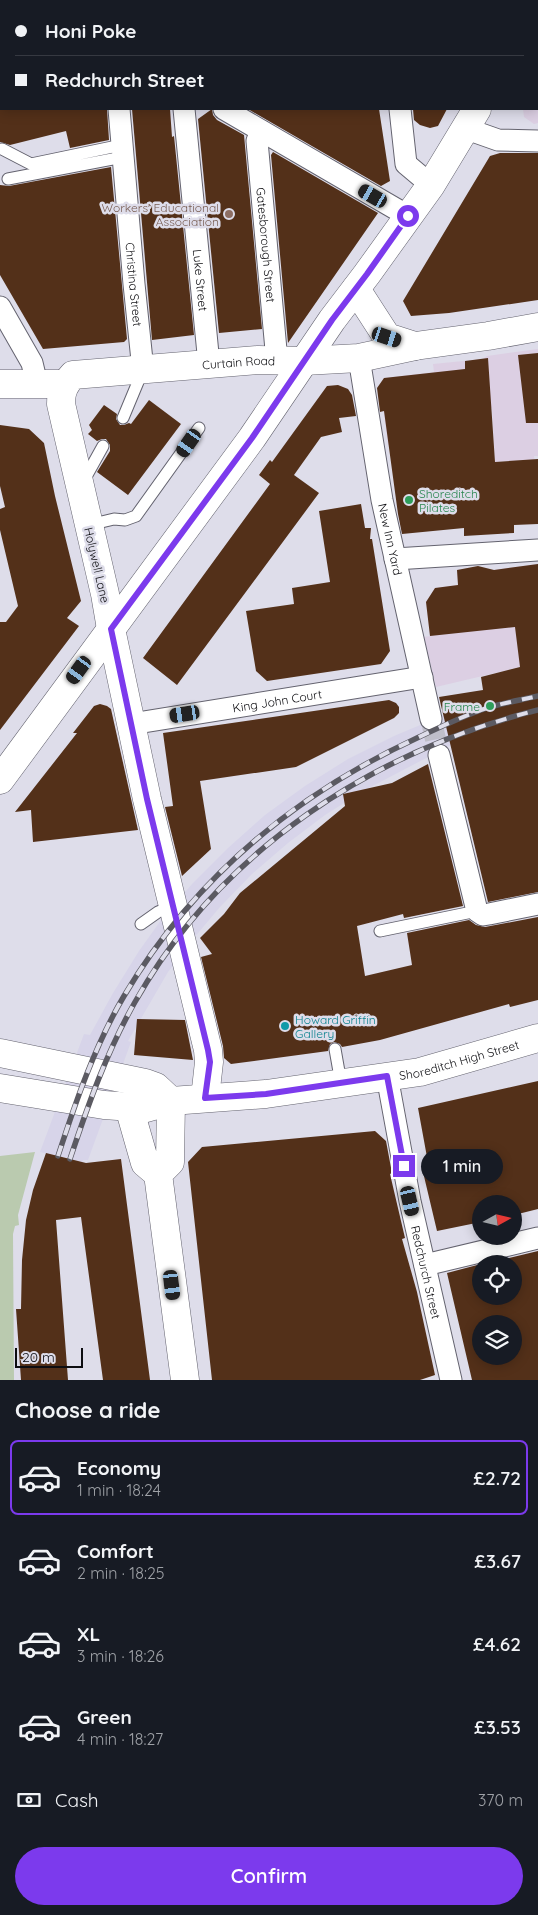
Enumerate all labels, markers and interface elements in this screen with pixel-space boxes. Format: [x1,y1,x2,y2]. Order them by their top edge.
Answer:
text: Honi Poke [45,19,136,43]
text: Redchurch Street [45,68,205,92]
car [356,182,389,210]
street label: Gatesborough Street [254,187,279,303]
place label: Workers' Educational Association [102,200,219,229]
route start [397,205,419,227]
marker: Workers' Educational Association [223,208,235,220]
street label: Christina Street [123,242,146,327]
street label: Luke Street [190,248,211,312]
car [370,325,403,349]
street label: Curtain Road [201,352,275,372]
car [174,426,203,460]
place label: Shoreditch Pilates [419,486,478,515]
marker: Shoreditch Pilates [403,494,415,506]
street label: New Inn Yard [375,502,406,577]
street label: Holywell Lane [81,526,113,605]
car [64,653,93,687]
street label: King John Court [231,686,323,715]
place label: Frame [444,699,480,714]
marker: Frame [484,700,496,712]
car [169,704,200,724]
place label: Howard Griffin Gallery [295,1012,376,1041]
marker: Howard Griffin Gallery [279,1020,291,1032]
street label: Shoreditch High Street [398,1036,521,1082]
callout: 1 min [422,1148,504,1184]
route end [393,1155,415,1177]
text: 1 min [443,1156,481,1176]
car [399,1185,420,1217]
north arrow [472,1195,522,1245]
map controls [472,1195,522,1365]
street label: Redchurch Street [408,1224,444,1320]
button: locate [472,1255,522,1305]
car [162,1269,181,1301]
button: layers [472,1315,522,1365]
scale bar [15,1345,82,1368]
text: 20 m [22,1348,55,1366]
text: Choose a ride [15,1396,160,1424]
icon: car [17,1455,62,1500]
text: Economy [77,1456,161,1480]
text: £2.72 [473,1466,521,1490]
text: 1 min · 18:24 [77,1480,161,1500]
icon: car [17,1538,62,1583]
text: Comfort [77,1539,154,1563]
text: £3.67 [474,1549,521,1573]
text: 2 min · 18:25 [77,1563,165,1583]
icon: car [17,1621,62,1666]
text: XL [77,1622,100,1646]
text: £4.62 [473,1632,521,1656]
text: 3 min · 18:26 [77,1646,164,1666]
icon: car [17,1704,62,1749]
text: Green [77,1705,132,1729]
text: £3.53 [474,1715,521,1739]
text: 4 min · 18:27 [77,1729,163,1749]
icon: cash [15,1786,43,1814]
text: Cash [55,1788,99,1812]
text: 370 m [478,1790,523,1810]
button: Confirm [15,1847,523,1905]

